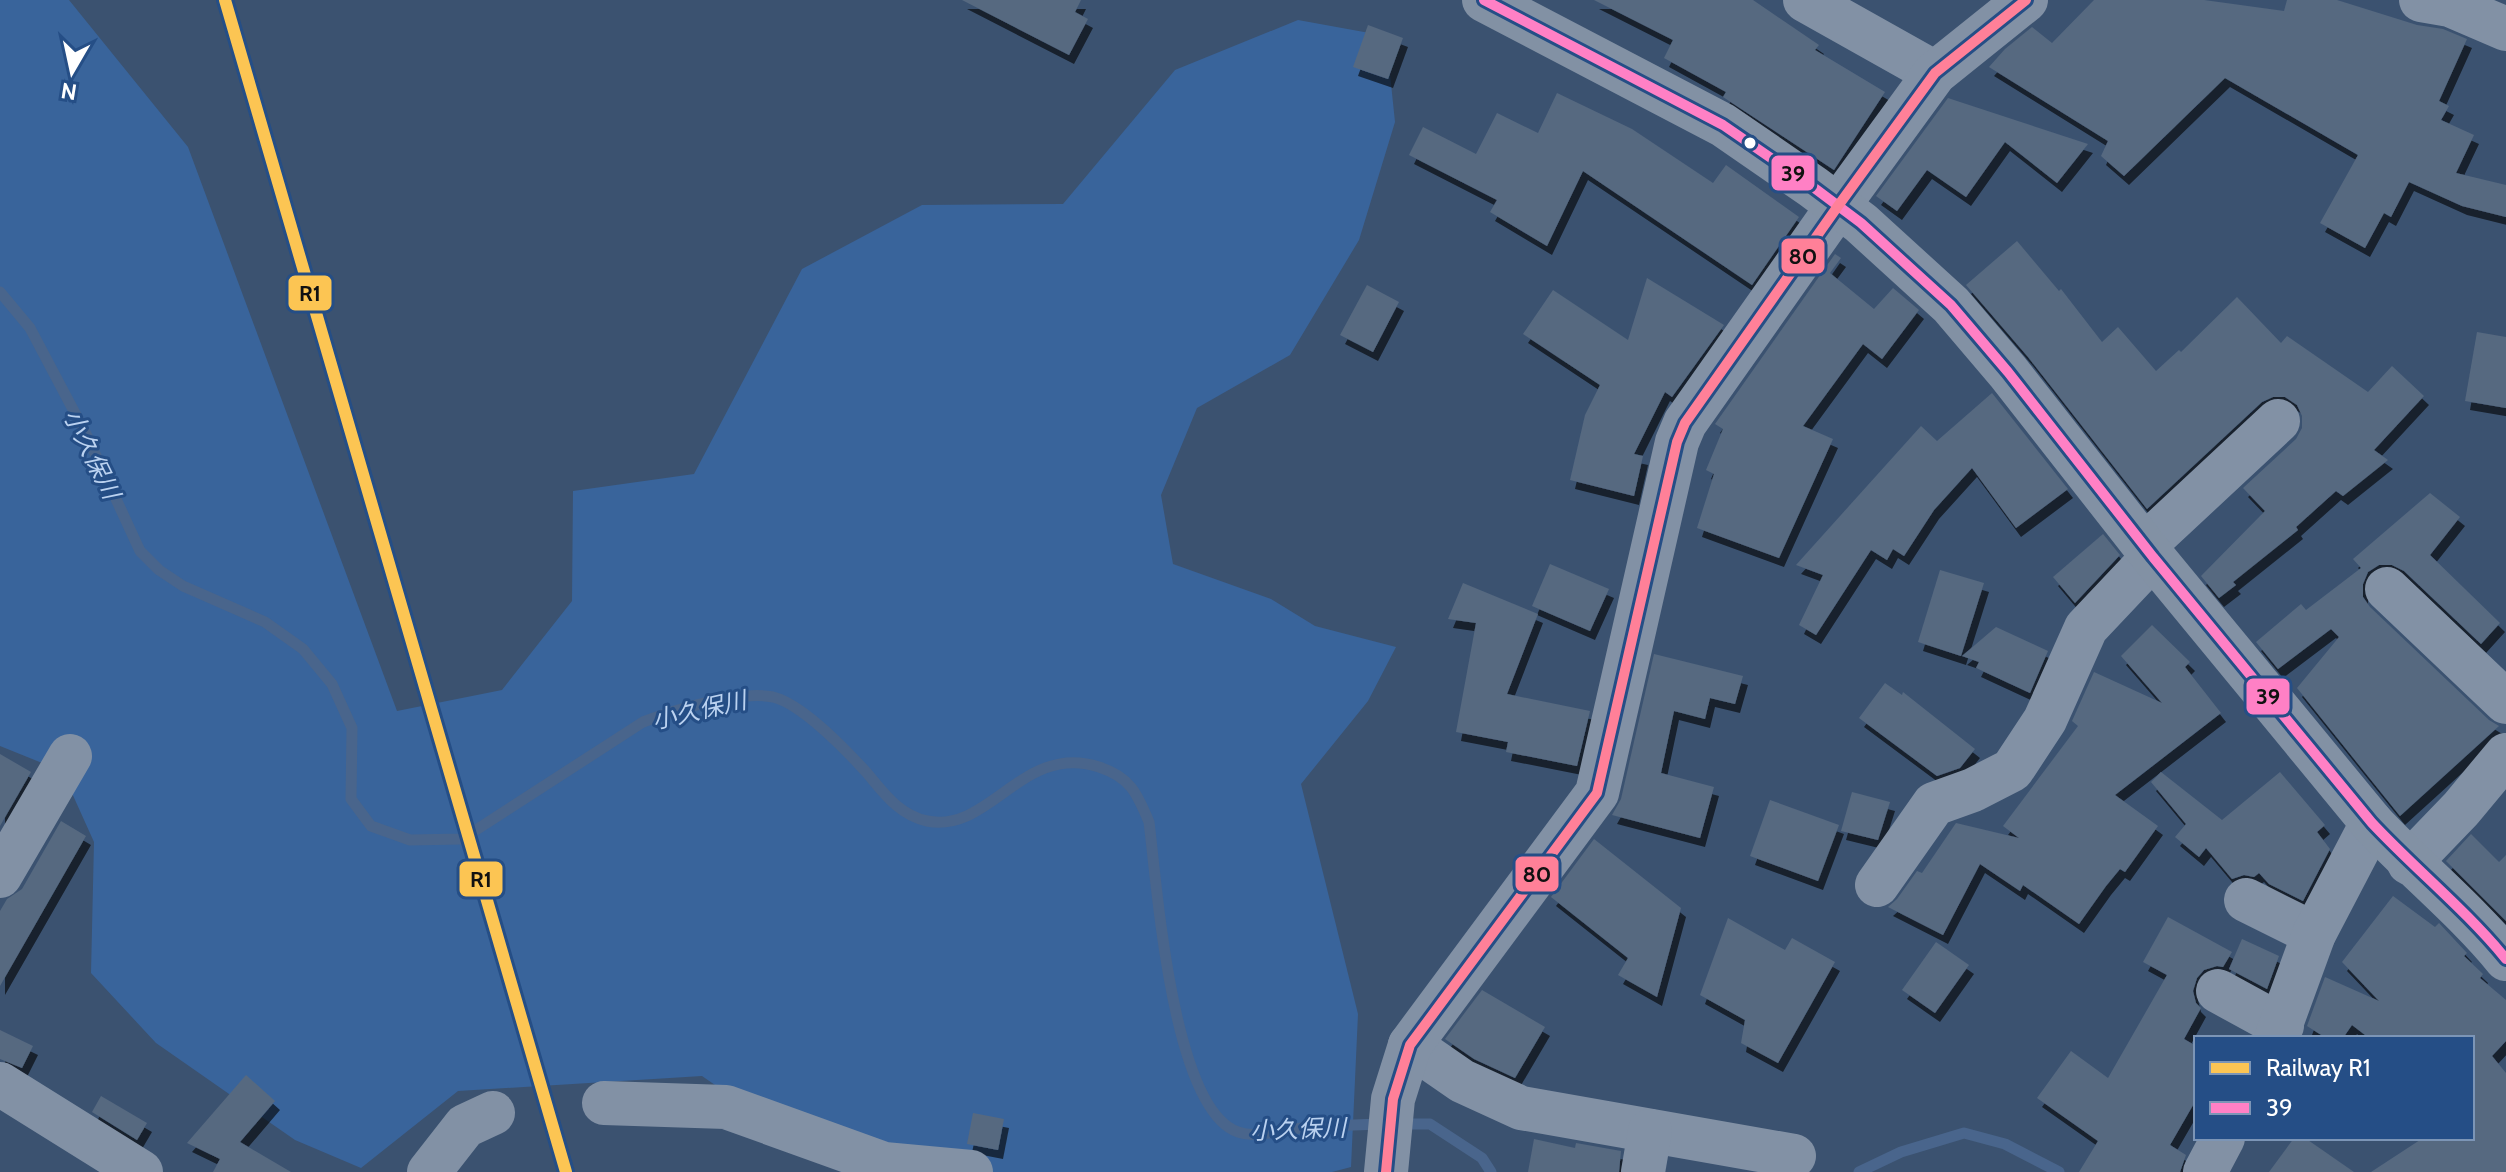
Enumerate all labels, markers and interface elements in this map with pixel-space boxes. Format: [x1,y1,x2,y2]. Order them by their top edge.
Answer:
north arrow [32,32,112,112]
text: N [59,77,79,106]
unlabelled marker [1742,135,1758,151]
line badge: 39 [1770,154,1816,192]
text: 39 [1781,160,1805,187]
line badge: 80 [1780,237,1826,275]
text: 80 [1789,243,1817,270]
line badge: R1 [287,274,333,312]
text: R1 [299,280,321,307]
water label: 小久保川 [58,405,127,506]
line badge: 39 [2245,677,2291,716]
text: 39 [2256,683,2280,710]
water label: 小久保川 [649,684,752,735]
line badge: 80 [1514,855,1560,893]
line badge: R1 [458,860,504,898]
text: 80 [1523,861,1551,888]
text: R1 [470,866,492,893]
legend [2194,1036,2474,1140]
text: Railway R1 [2266,1053,2371,1082]
text: 39 [2266,1093,2293,1122]
water label: 小久保川 [1250,1113,1349,1145]

